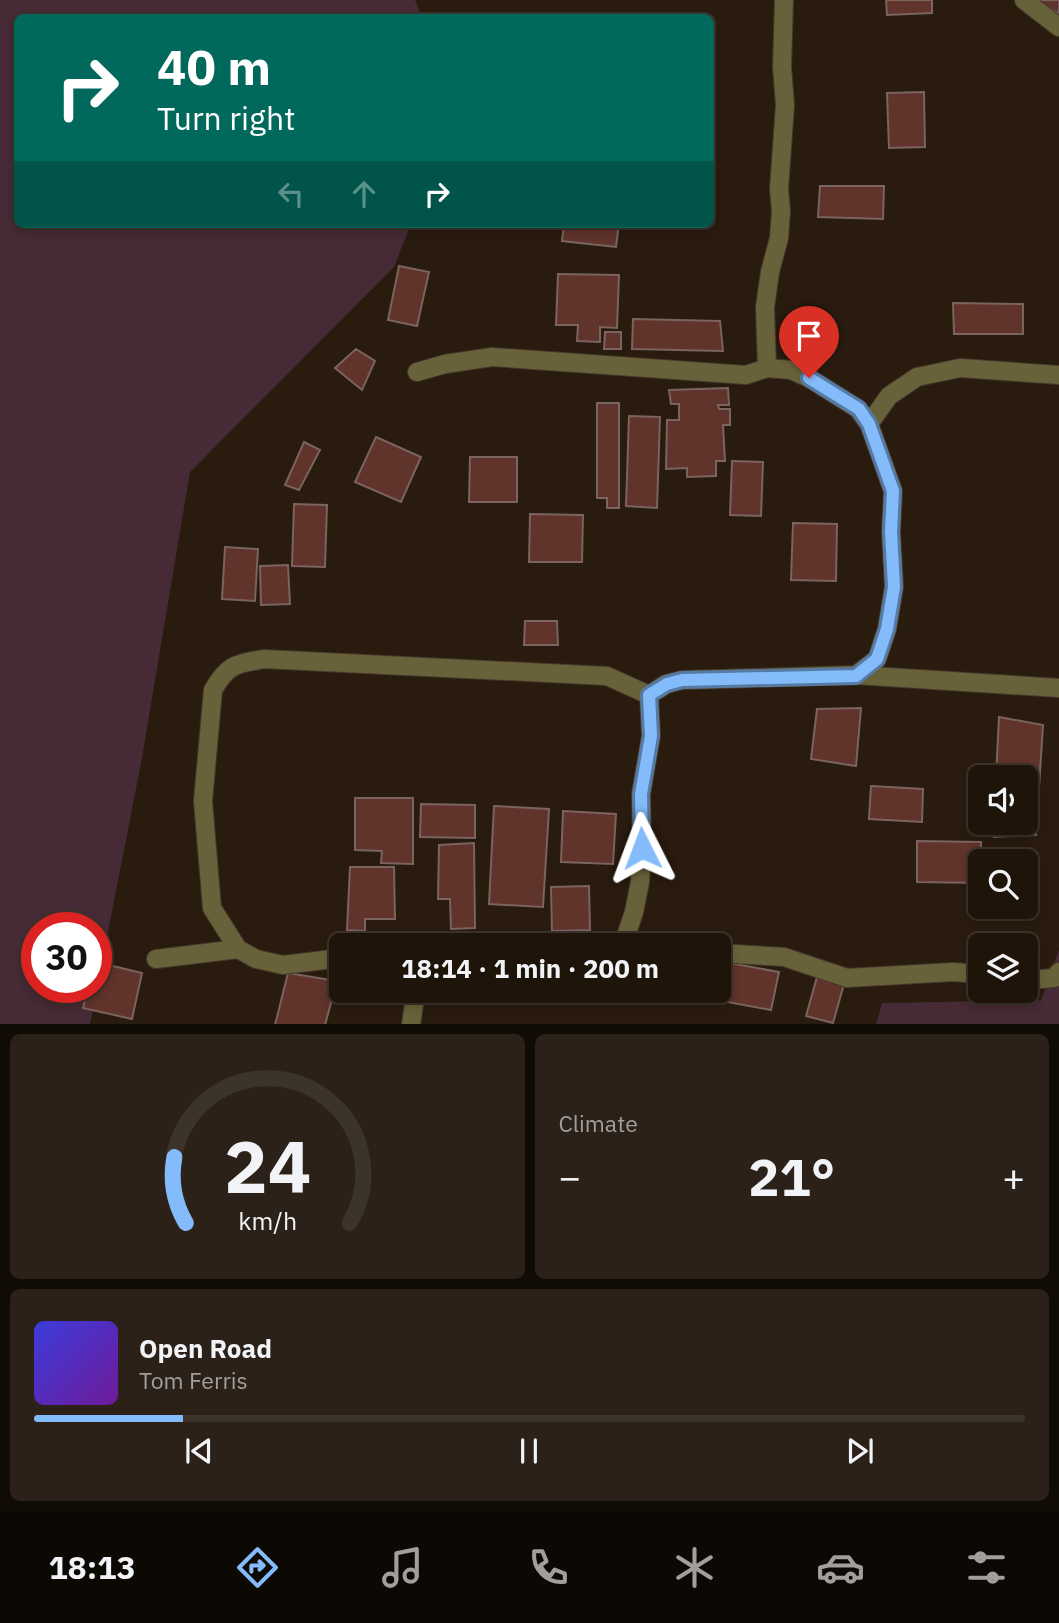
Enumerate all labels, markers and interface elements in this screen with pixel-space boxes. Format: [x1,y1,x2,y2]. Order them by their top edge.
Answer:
text: 40 m [157,35,271,98]
icon: right [42,42,133,133]
text: Turn right [157,97,295,139]
icon: left [272,175,310,213]
icon: ahead [345,175,383,213]
icon: right [418,175,456,213]
pin [779,306,839,378]
icon: arrive [790,317,828,355]
map controls [968,765,1038,1003]
button: sound [968,765,1038,835]
position arrow [605,811,679,885]
button: search [968,849,1038,919]
speed limit sign: 30 [21,912,112,1003]
button: layers [968,933,1038,1003]
text: 18:14 · 1 min · 200 m [401,951,659,985]
text: Climate [559,1108,638,1138]
text: 24 [224,1118,311,1213]
text: 21° [748,1143,835,1210]
text: − [559,1152,581,1201]
text: + [1002,1152,1025,1201]
text: km/h [238,1203,297,1236]
text: Open Road [139,1331,272,1365]
text: Tom Ferris [139,1365,248,1395]
icon: previous [180,1432,218,1470]
icon: pause [510,1432,548,1470]
icon: next [841,1432,879,1470]
icon: directions [233,1543,282,1592]
icon: music [378,1543,427,1592]
icon: phone [524,1543,573,1592]
icon: climate [670,1543,719,1592]
icon: car [816,1543,865,1592]
icon: filters [962,1543,1011,1592]
text: 18:13 [48,1546,136,1588]

